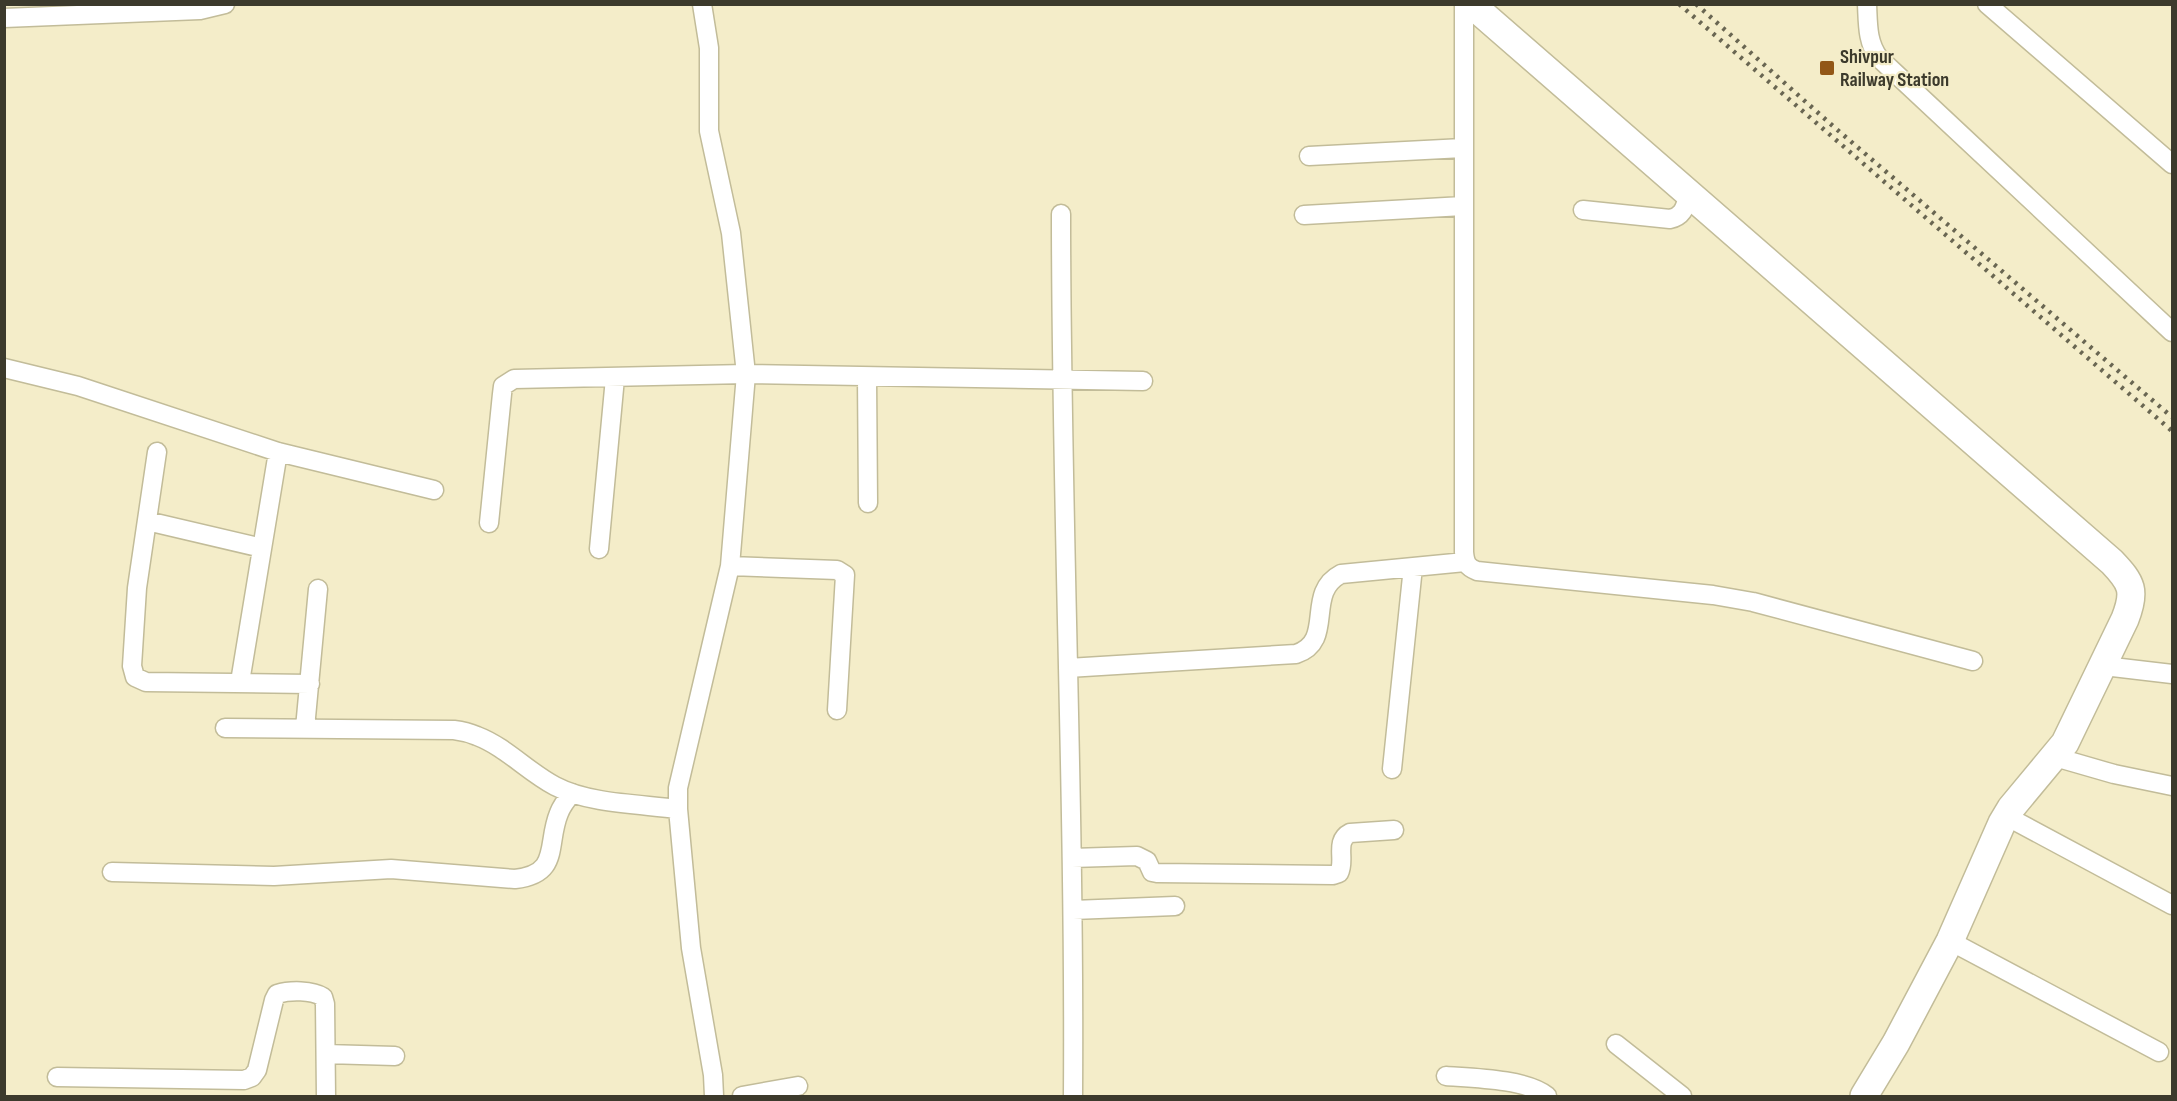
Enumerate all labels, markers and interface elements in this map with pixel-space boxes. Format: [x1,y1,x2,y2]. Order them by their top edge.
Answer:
place label: Shivpur Railway Station [1840,45,1949,92]
marker: Shivpur Railway Station [1818,59,1836,77]

